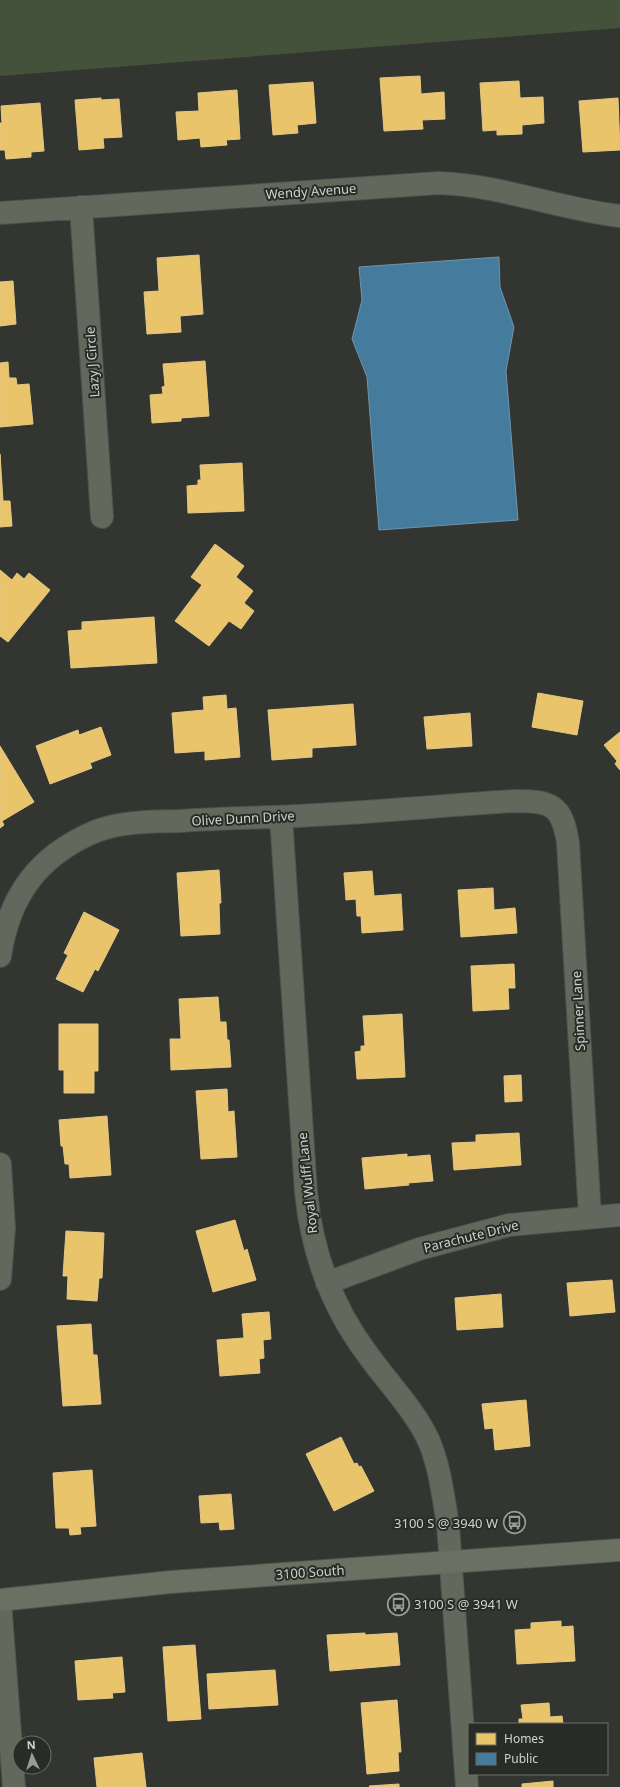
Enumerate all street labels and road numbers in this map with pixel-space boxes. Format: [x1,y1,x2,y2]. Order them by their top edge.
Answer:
street label: Wendy Avenue [265,179,357,203]
street label: Lazy J Circle [81,326,103,398]
street label: Olive Dunn Drive [191,806,295,830]
street label: Spinner Lane [567,971,589,1051]
street label: Royal Wulff Lane [293,1132,321,1234]
street label: Parachute Drive [422,1215,520,1257]
street label: 3100 South [275,1561,345,1583]

